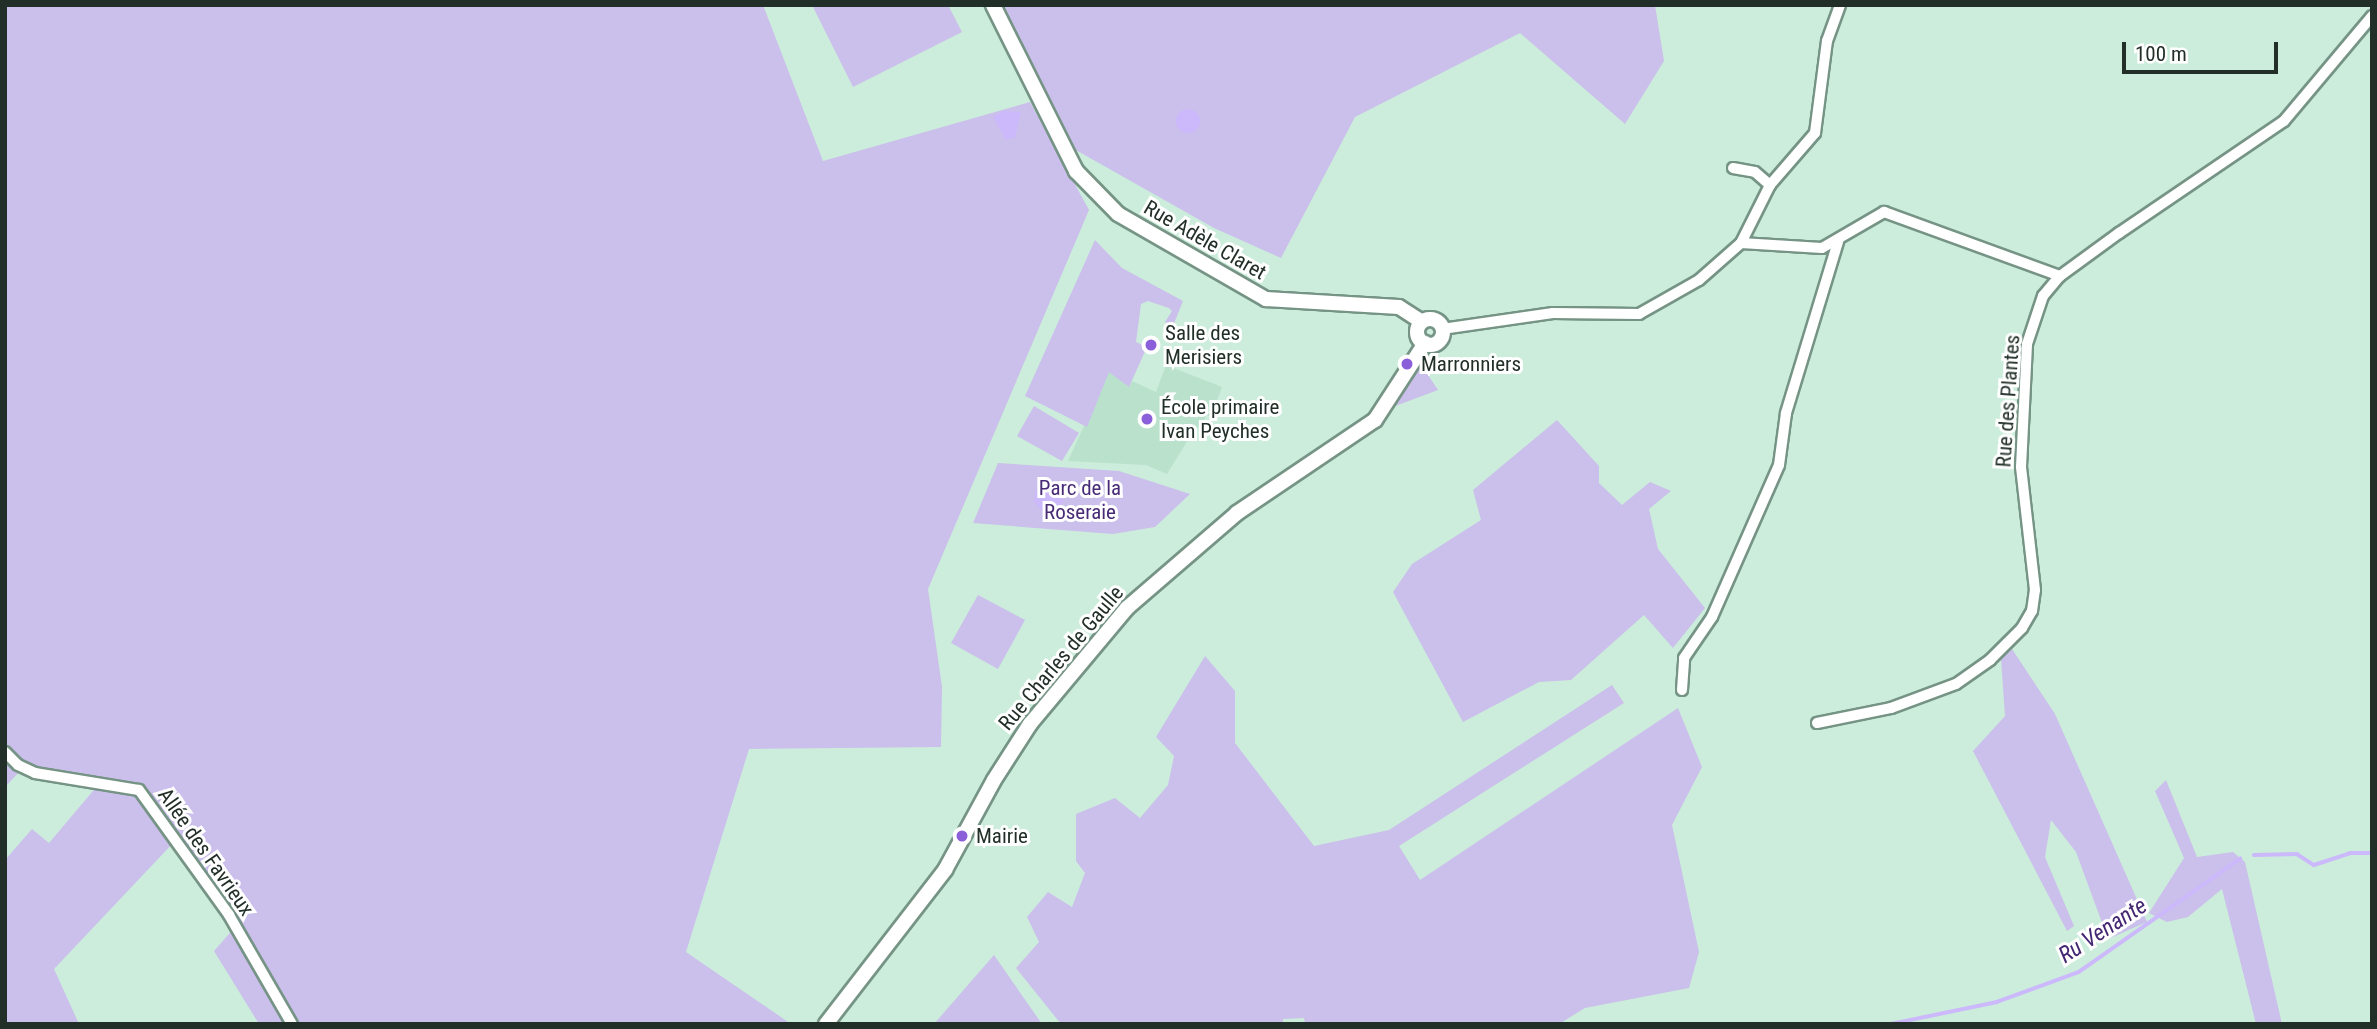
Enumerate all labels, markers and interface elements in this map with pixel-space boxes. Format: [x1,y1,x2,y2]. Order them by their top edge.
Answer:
scale bar [2125,28,2281,72]
text: 100 m [2135,42,2187,66]
street label: Rue Adèle Claret [1139,195,1271,285]
place label: Salle des Merisiers [1165,320,1242,370]
street label: Rue des Plantes [1991,334,2025,468]
marker: Salle des Merisiers [1143,337,1159,353]
place label: Marronniers [1421,351,1521,377]
marker: Marronniers [1399,356,1415,372]
place label: École primaire Ivan Peyches [1161,394,1279,444]
marker: École primaire Ivan Peyches [1139,411,1155,427]
park label: Parc de la Roseraie [1039,475,1121,525]
street label: Rue Charles de Gaulle [993,581,1129,735]
street label: Allée des Favrieux [153,783,259,921]
place label: Mairie [976,823,1028,849]
marker: Mairie [954,828,970,844]
water label: Ru Venante [2054,892,2152,970]

